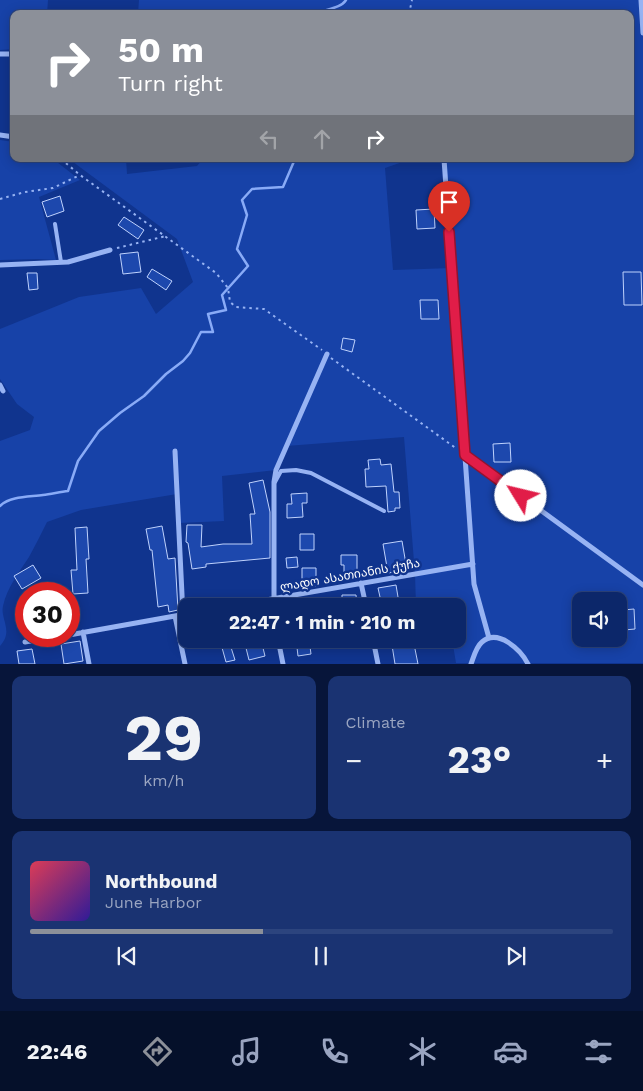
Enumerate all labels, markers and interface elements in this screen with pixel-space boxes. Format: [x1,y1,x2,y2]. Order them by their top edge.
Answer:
text: 50 m [118,29,204,71]
icon: right [35,30,100,95]
text: Turn right [118,71,223,96]
icon: left [255,125,283,153]
icon: ahead [308,125,336,153]
icon: right [361,125,389,153]
pin [428,181,470,232]
icon: arrive [435,188,463,216]
position arrow [494,469,546,521]
street label: ლადო ასათიანის ქუჩა [279,556,421,595]
speed limit sign: 30 [15,582,80,647]
map controls [572,592,627,647]
button: sound [572,592,627,647]
text: 22:47 · 1 min · 210 m [229,611,415,634]
text: 29 [124,700,203,776]
text: Climate [346,713,406,732]
text: 23° [447,738,511,782]
text: − [346,744,362,777]
text: + [596,744,613,777]
text: km/h [143,771,184,790]
text: Northbound [105,870,217,893]
text: June Harbor [105,893,202,912]
icon: previous [113,942,141,970]
icon: pause [307,942,335,970]
icon: next [502,942,530,970]
icon: directions [140,1034,175,1069]
icon: music [229,1034,264,1069]
icon: phone [317,1034,352,1069]
icon: climate [405,1034,440,1069]
icon: car [493,1034,528,1069]
icon: filters [581,1034,616,1069]
text: 22:46 [27,1039,87,1064]

